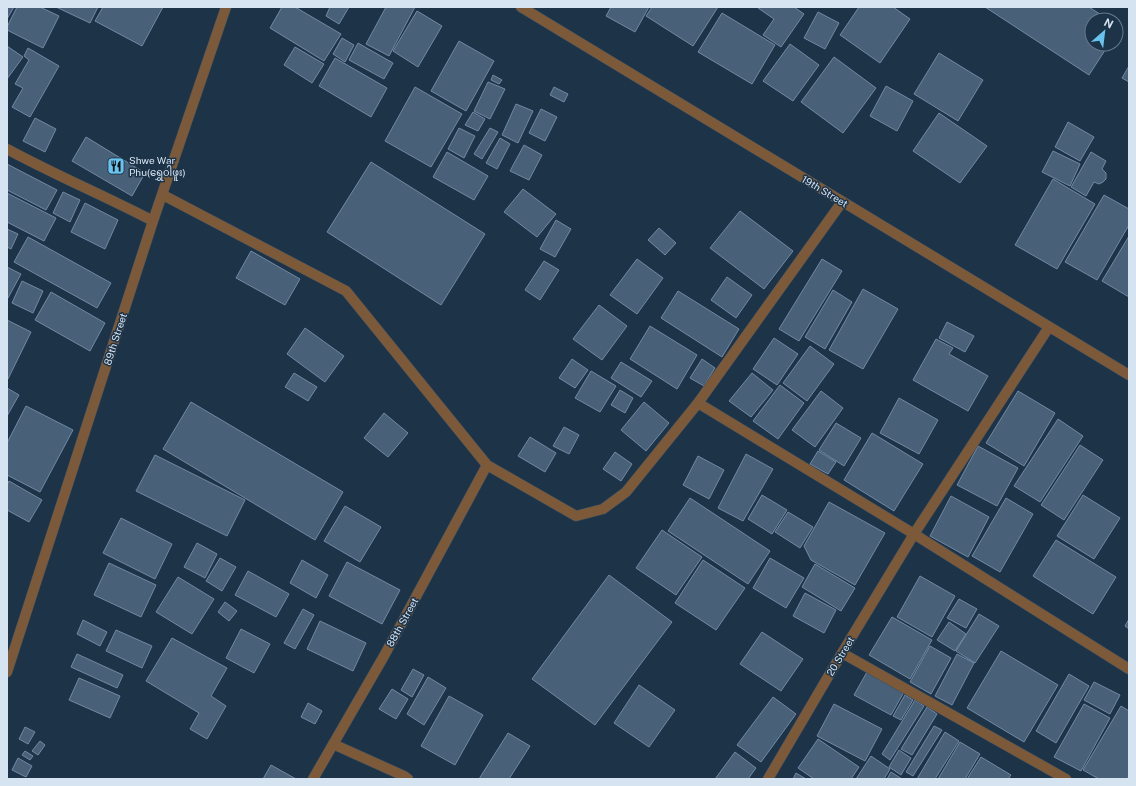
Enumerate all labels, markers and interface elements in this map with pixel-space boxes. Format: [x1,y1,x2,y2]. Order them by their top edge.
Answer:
north arrow [1084,12,1124,52]
text: N [1102,16,1115,30]
place label: Shwe War Phu(ရွှေ၀ါဖူး) [129,154,186,181]
restaurant icon: Shwe War Phu(ရွှေ၀ါဖူး) [106,156,126,176]
street label: 19th Street [800,173,850,209]
street label: 89th Street [101,311,129,367]
street label: 88th Street [384,595,420,649]
street label: 20 Street [824,634,856,678]

